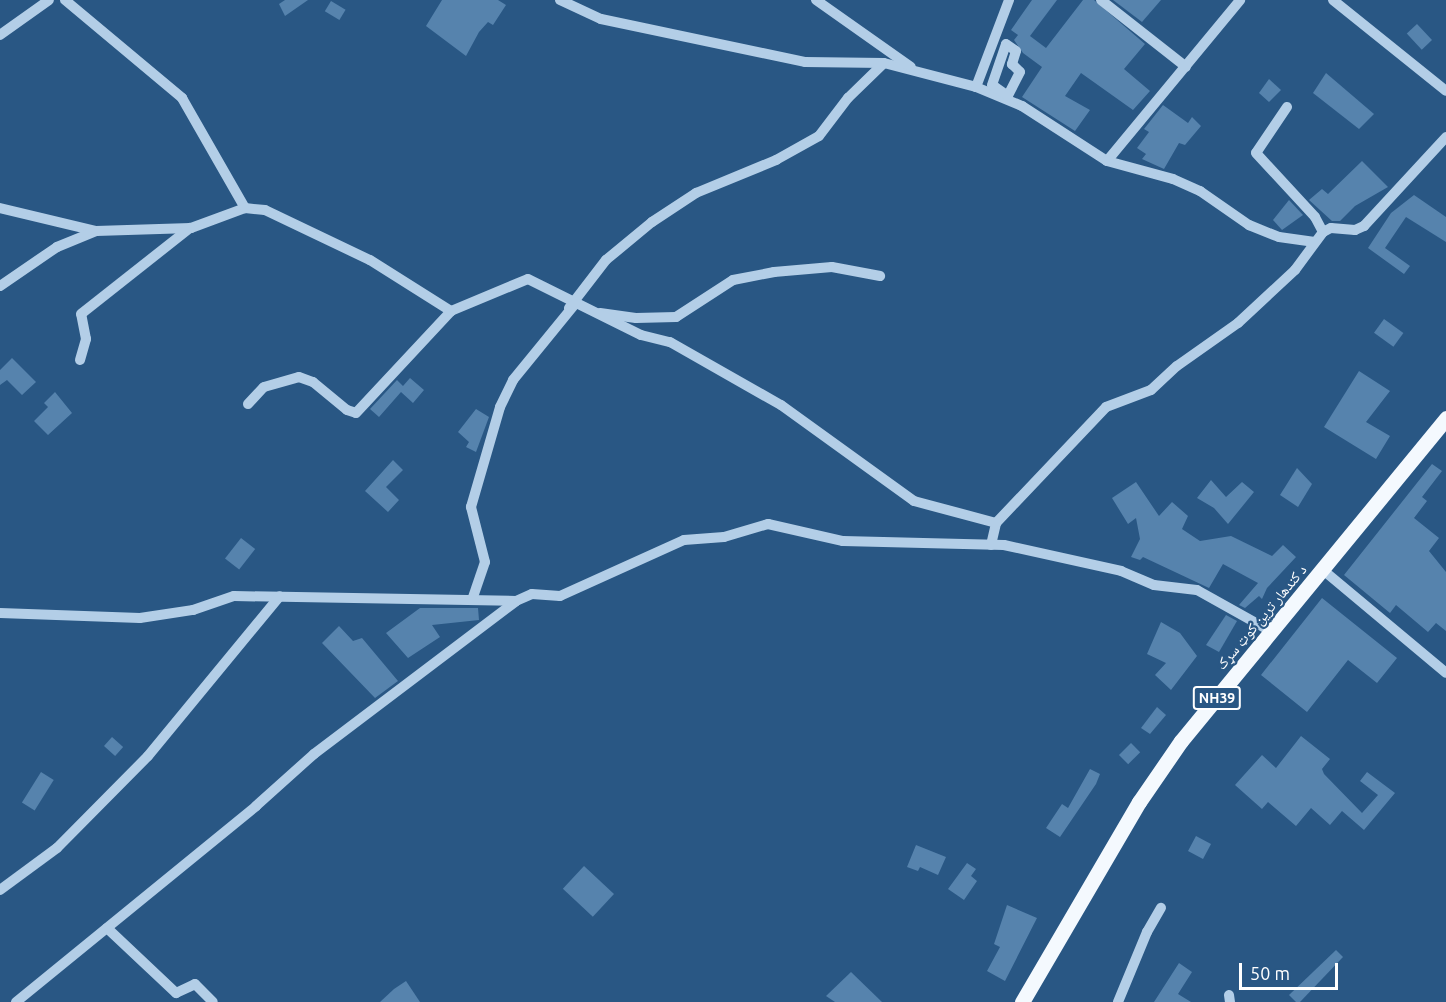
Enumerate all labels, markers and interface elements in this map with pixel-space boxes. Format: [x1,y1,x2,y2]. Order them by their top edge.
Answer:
street label: د کندهار ترين کوټ سړک [1212,561,1310,673]
road number: NH39 [1192,687,1242,709]
scale bar [1242,951,1341,989]
text: 50 m [1250,963,1290,983]

